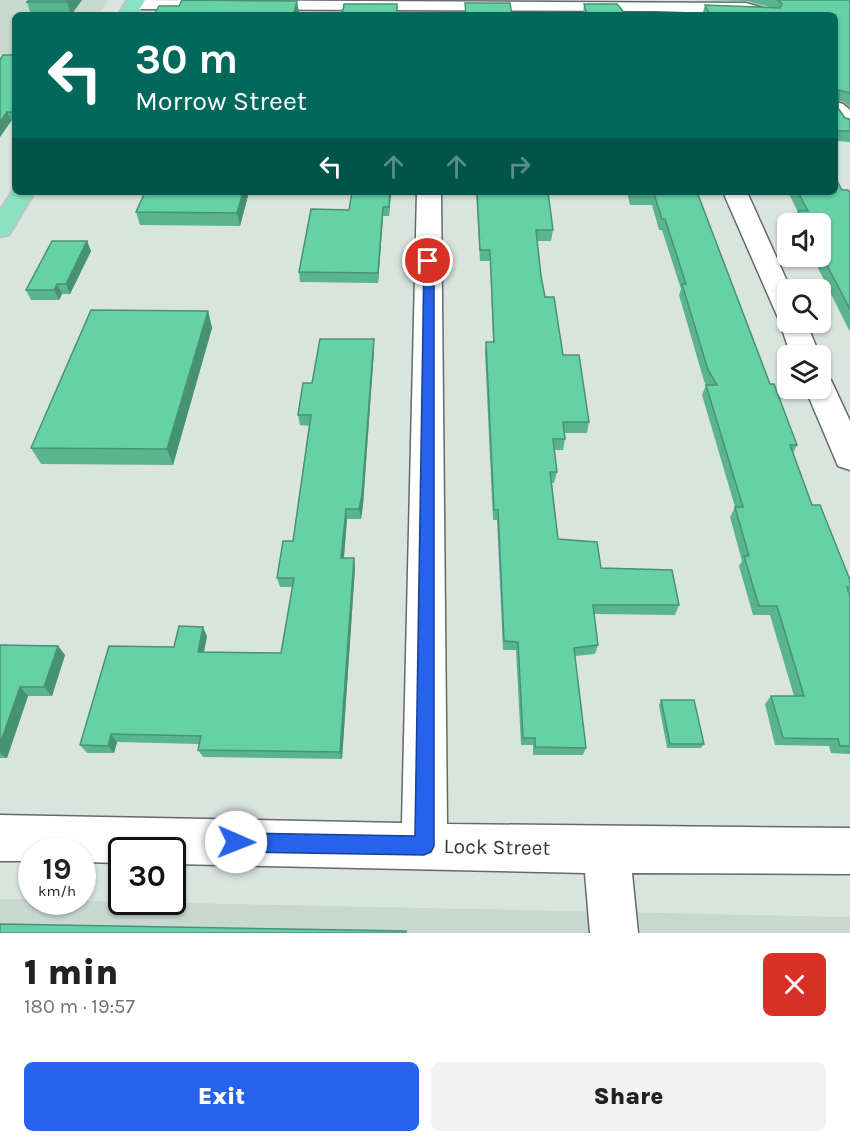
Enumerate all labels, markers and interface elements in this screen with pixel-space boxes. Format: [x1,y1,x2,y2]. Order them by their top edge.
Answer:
text: 30 m [135,34,238,84]
icon: left [36,36,114,114]
text: Morrow Street [135,85,307,117]
icon: left [314,150,347,183]
icon: ahead [377,150,410,183]
icon: ahead [440,150,473,183]
icon: right [503,150,536,183]
map controls [777,213,831,399]
button: sound [777,213,831,267]
pin [402,235,453,286]
icon: arrive [411,244,444,277]
button: search [777,279,831,333]
button: layers [777,345,831,399]
position arrow [204,810,268,874]
street label: Lock Street [443,834,551,860]
speed limit sign: 30 [108,837,186,915]
text: 19 [42,851,71,887]
text: km/h [38,882,76,900]
text: 1 min [24,951,118,993]
button: close [763,953,826,1016]
text: 180 m · 19:57 [24,995,135,1018]
button: Exit [24,1062,419,1131]
button: Share [431,1062,826,1131]

